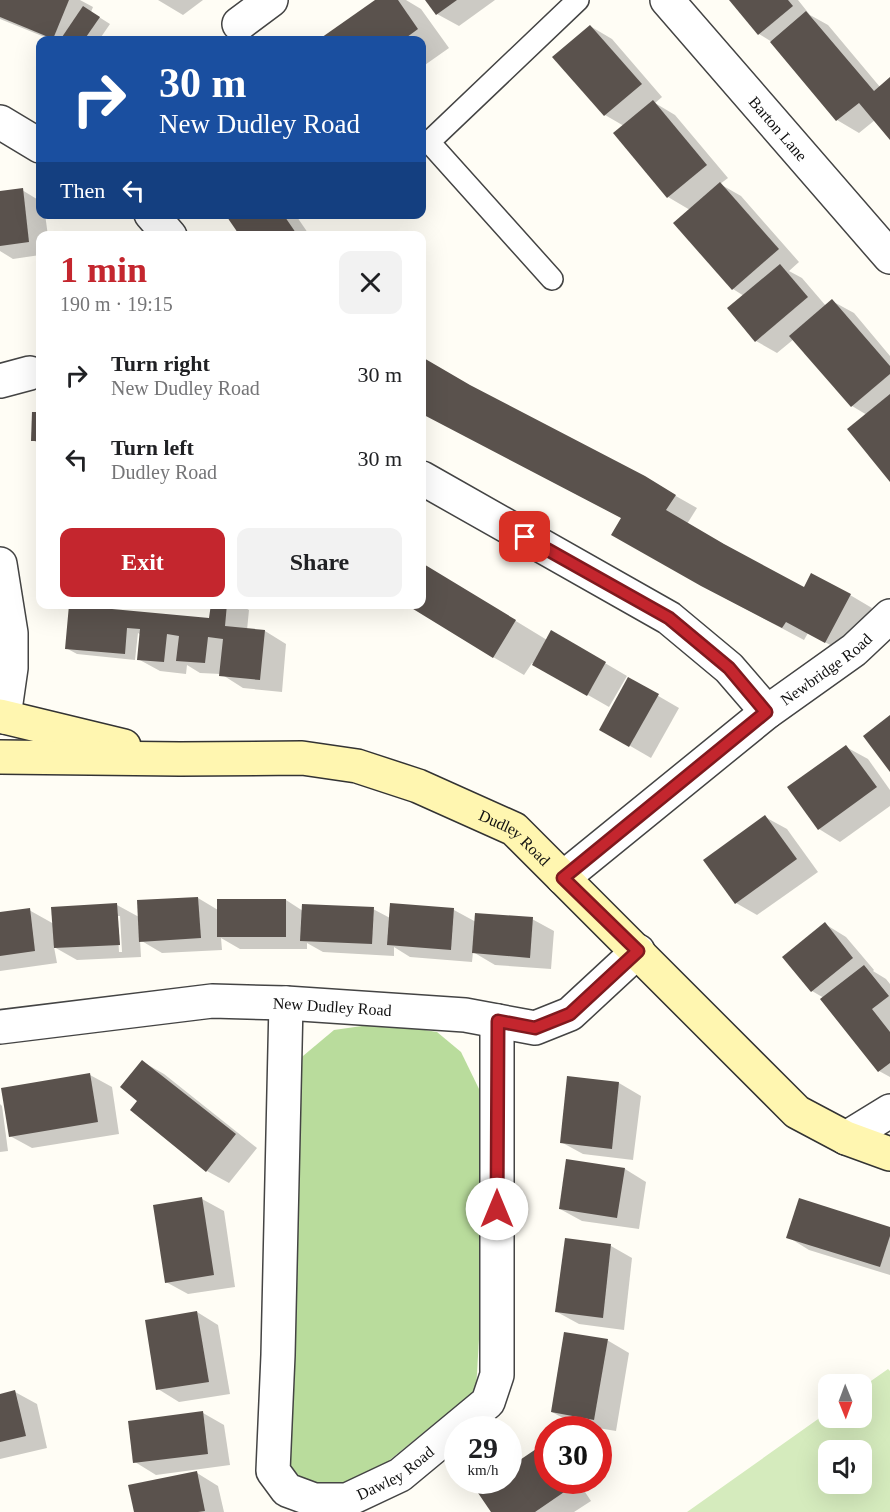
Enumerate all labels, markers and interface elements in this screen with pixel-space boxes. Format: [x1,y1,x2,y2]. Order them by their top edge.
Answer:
icon: right [60,60,138,138]
text: 30 m [159,60,247,106]
street label: Barton Lane [746,93,811,164]
text: New Dudley Road [159,109,360,139]
icon: left [117,174,150,207]
text: Then [60,178,105,203]
text: 1 min [60,250,147,290]
button: close [339,251,402,314]
text: 190 m · 19:15 [60,293,173,315]
text: Turn right [111,351,210,376]
icon: right [60,359,93,392]
text: 30 m [357,362,402,387]
text: New Dudley Road [111,377,260,399]
text: Turn left [111,435,194,460]
icon: left [60,443,93,476]
text: 30 m [357,446,402,471]
text: Dudley Road [111,461,217,483]
pin [499,511,550,562]
icon: arrive [508,520,541,553]
button: Exit [60,528,225,597]
button: Share [237,528,402,597]
street label: Newbridge Road [777,630,875,708]
street label: Dudley Road [476,806,554,869]
street label: New Dudley Road [273,994,392,1019]
position arrow [465,1177,529,1241]
north arrow [818,1374,872,1428]
map controls [818,1374,872,1494]
speed limit sign: 30 [534,1416,612,1494]
text: 29 [468,1431,498,1464]
button: sound [818,1440,872,1494]
street label: Dawley Road [354,1443,437,1503]
text: km/h [468,1462,498,1478]

